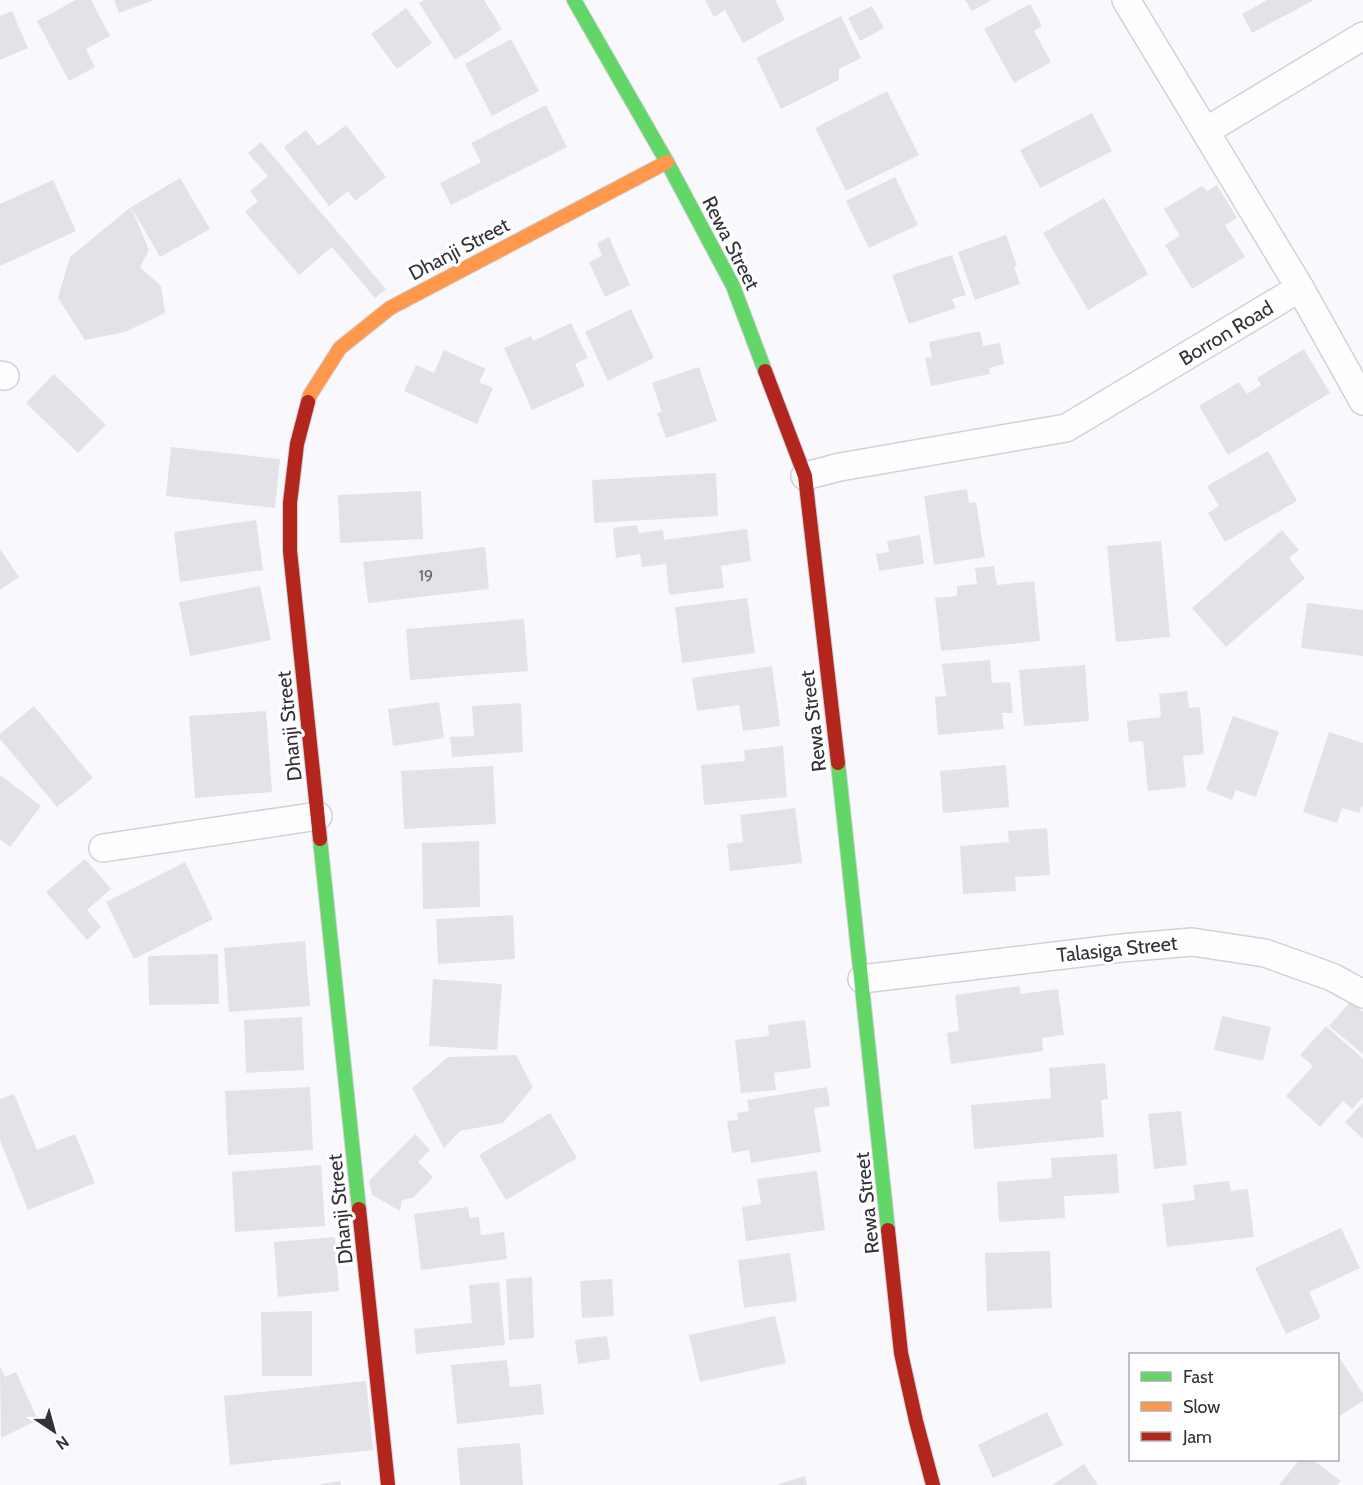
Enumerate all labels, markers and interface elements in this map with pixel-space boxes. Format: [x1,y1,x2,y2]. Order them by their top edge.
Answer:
street label: Rewa Street [697,192,765,294]
street label: Dhanji Street [405,212,514,286]
street label: Borron Road [1175,296,1277,370]
house number: 19 [419,566,433,585]
street label: Rewa Street [795,669,831,773]
street label: Dhanji Street [271,670,307,782]
street label: Talasiga Street [1055,931,1179,967]
street label: Rewa Street [850,1151,884,1255]
street label: Dhanji Street [322,1153,358,1265]
legend [1129,1353,1339,1461]
text: Fast [1183,1366,1214,1388]
text: Slow [1183,1396,1220,1418]
north arrow [24,1401,84,1461]
text: Jam [1182,1426,1212,1448]
text: N [52,1432,73,1454]

